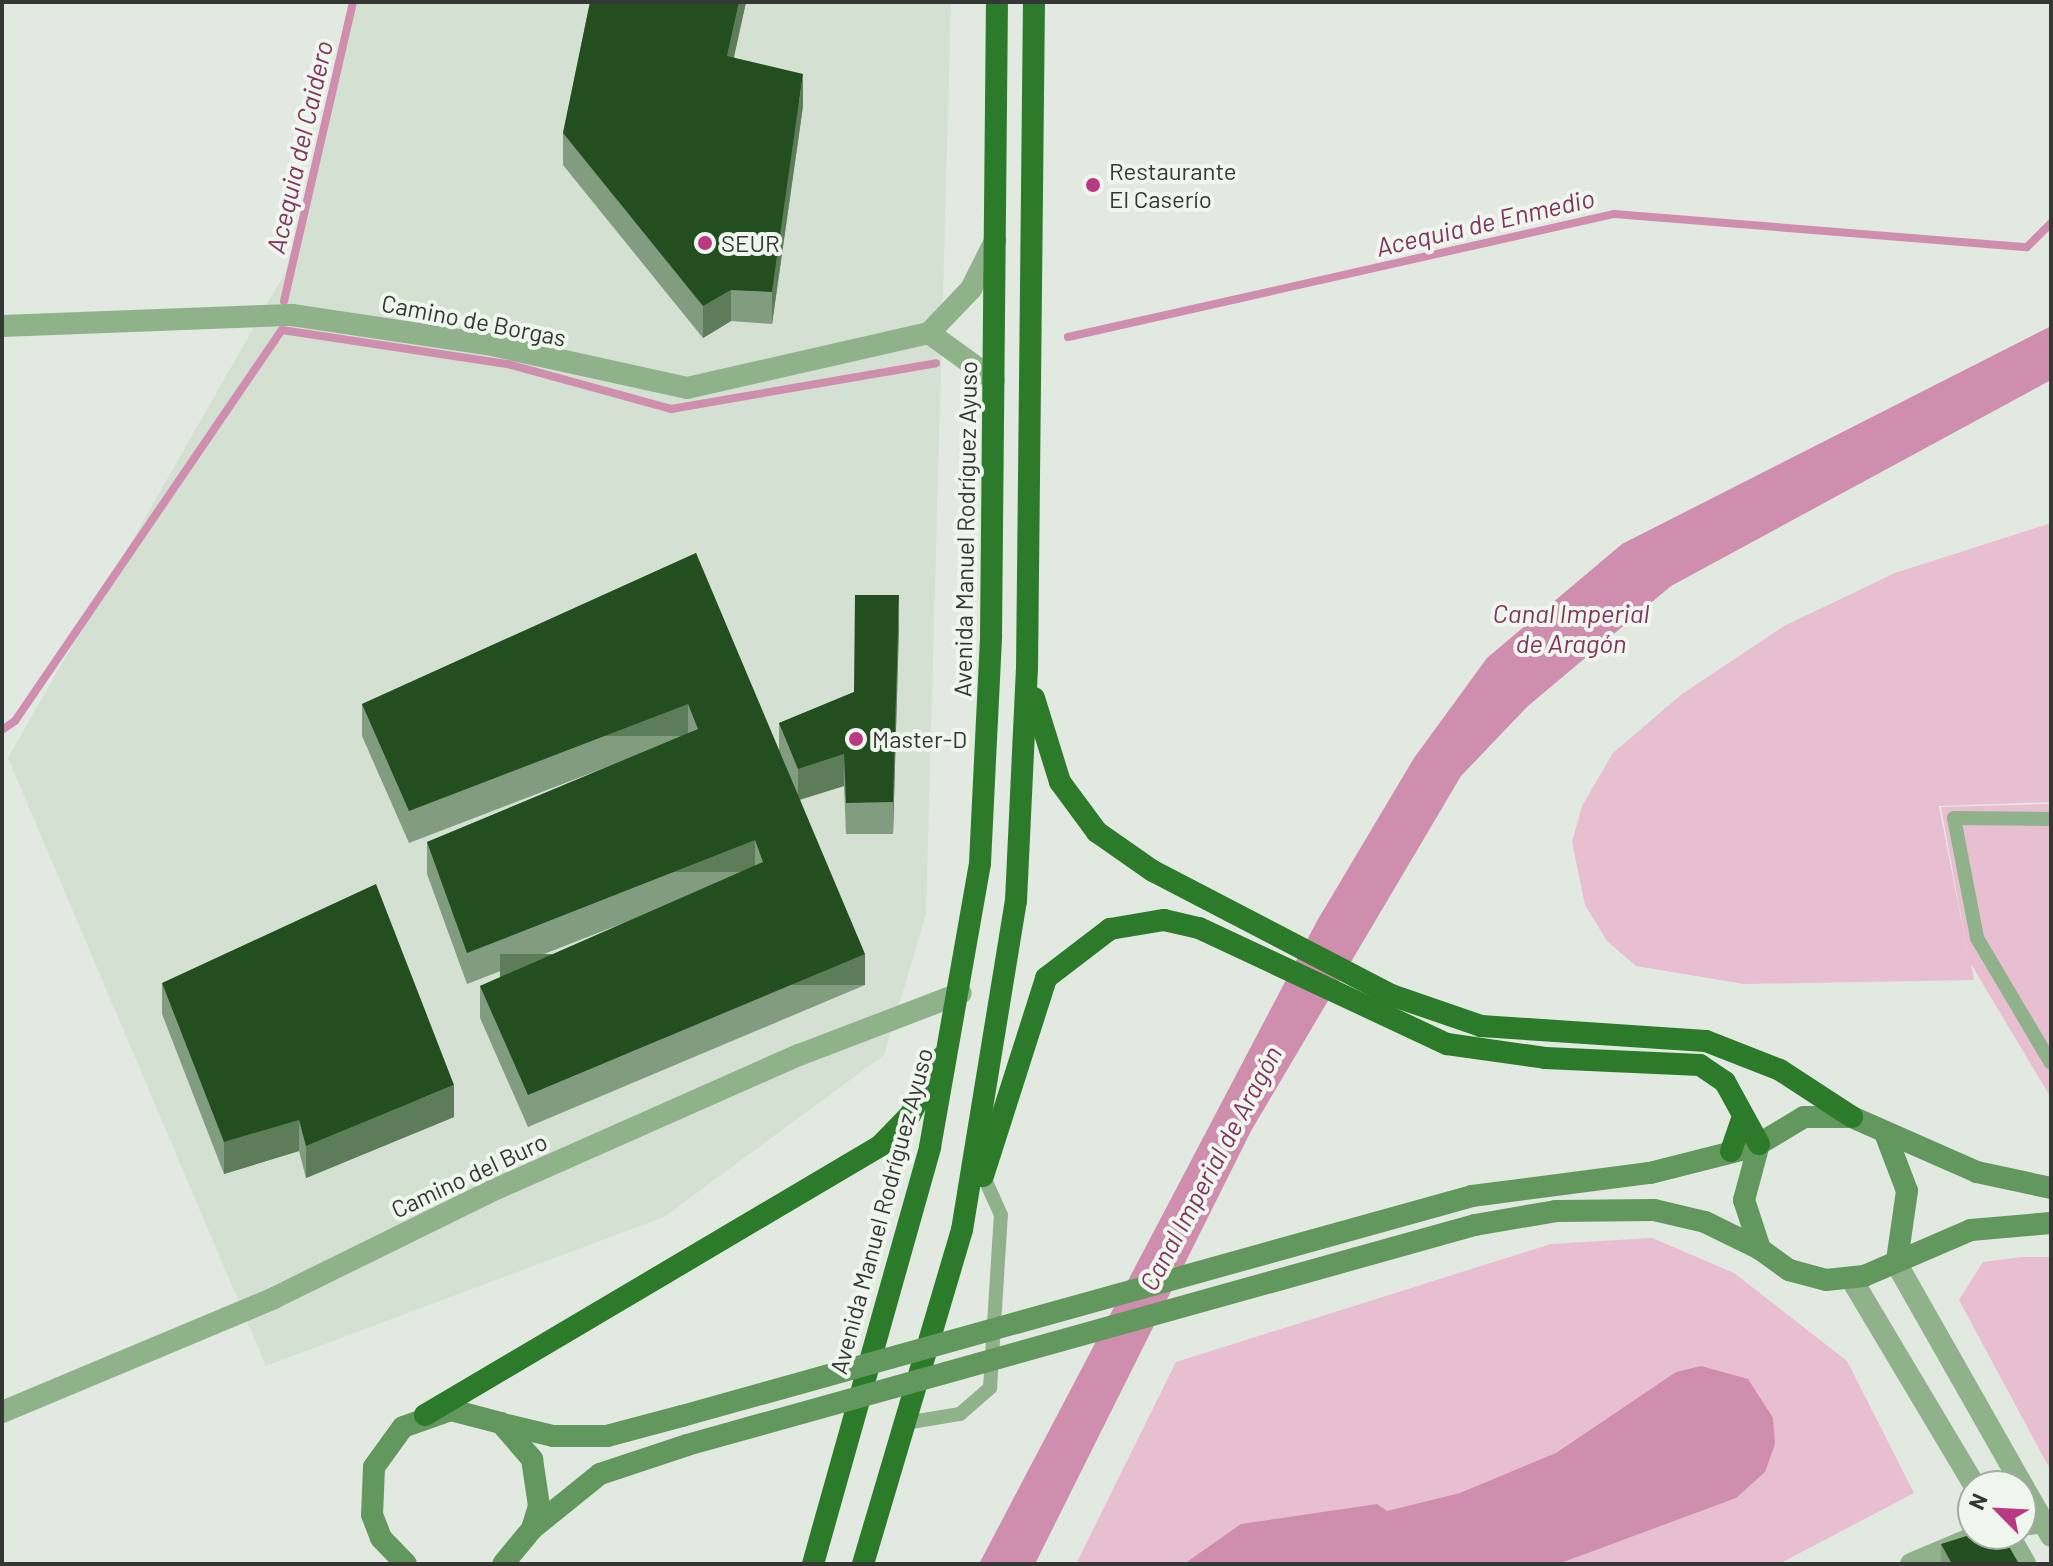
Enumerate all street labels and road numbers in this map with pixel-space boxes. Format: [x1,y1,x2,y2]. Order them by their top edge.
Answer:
street label: Camino de Borgas [379,288,569,352]
street label: Avenida Manuel Rodríguez Ayuso [948,361,982,697]
street label: Avenida Manuel Rodríguez Ayuso [824,1045,938,1377]
street label: Camino del Buro [386,1126,552,1224]

